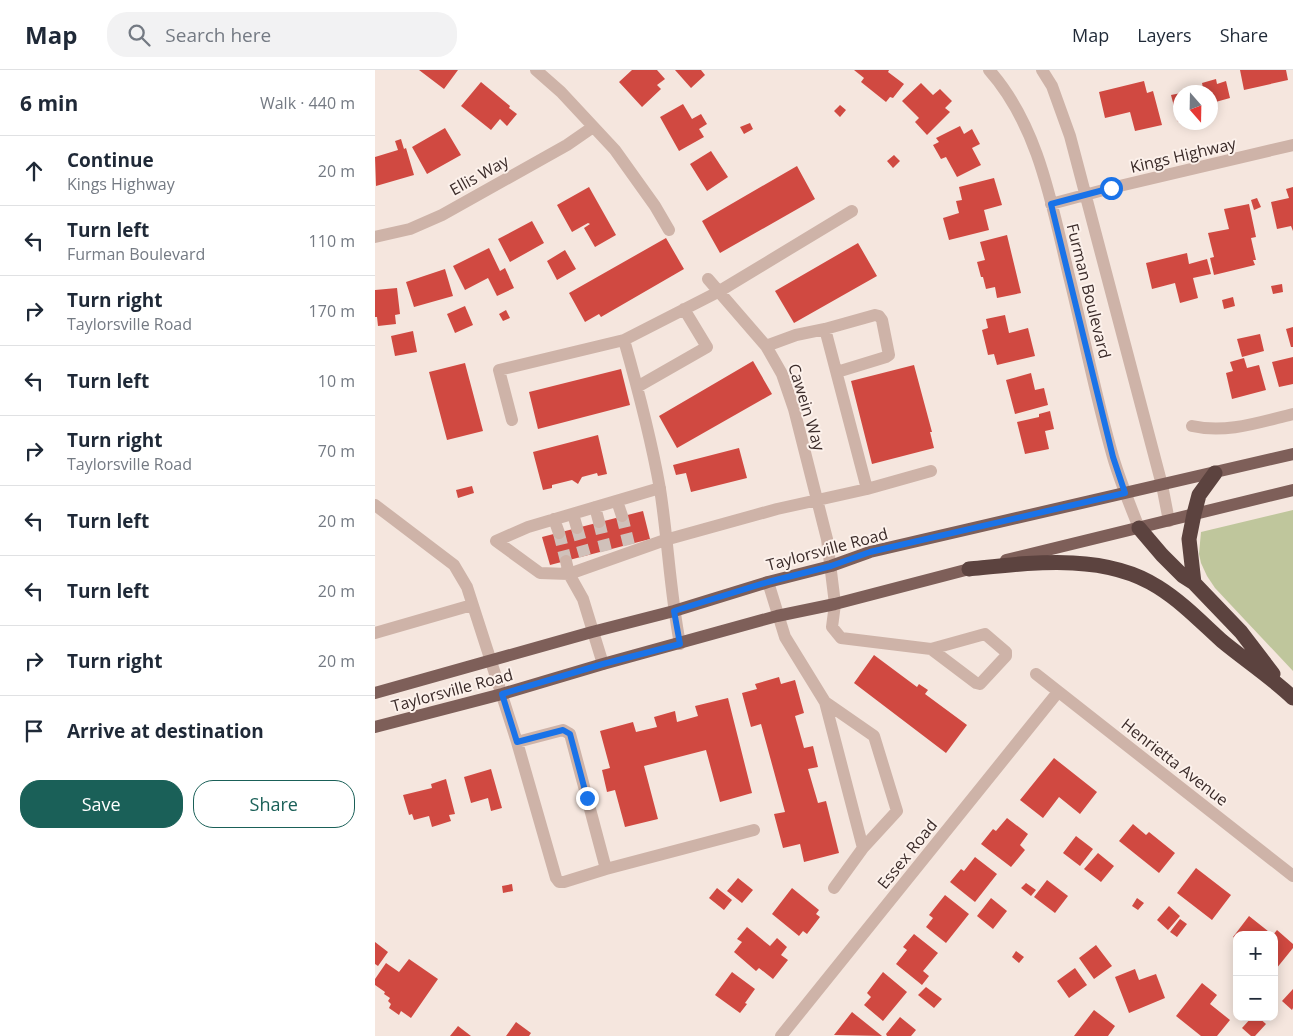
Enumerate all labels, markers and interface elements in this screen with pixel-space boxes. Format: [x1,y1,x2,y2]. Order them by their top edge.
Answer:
search box [107,12,457,57]
text: Map [25,18,77,51]
icon: search [125,21,153,49]
text: Search here [165,22,271,48]
text: Map [1072,23,1109,47]
text: Layers [1137,23,1192,47]
text: Share [1220,23,1268,47]
north arrow [1173,85,1218,130]
text: 6 min [20,89,78,117]
text: Walk · 440 m [260,92,355,114]
street label: Kings Highway [1128,132,1239,178]
text: Continue [67,147,154,173]
street label: Ellis Way [445,149,513,200]
icon: ahead [20,157,48,185]
text: 20 m [318,160,355,182]
text: Kings Highway [67,173,175,195]
route start [1100,177,1123,200]
text: Turn left [67,217,149,243]
street label: Furman Boulevard [1062,221,1116,361]
icon: left [20,227,48,255]
text: 110 m [309,230,355,252]
text: Furman Boulevard [67,243,205,265]
text: Turn right [67,287,162,313]
icon: right [20,297,48,325]
text: 170 m [309,300,355,322]
text: Taylorsville Road [67,313,192,335]
street label: Cawein Way [783,361,831,454]
icon: left [20,367,48,395]
text: Turn left [67,368,149,394]
text: 10 m [318,370,355,392]
text: Turn right [67,427,162,453]
icon: right [20,437,48,465]
text: 70 m [318,440,355,462]
text: Taylorsville Road [67,453,192,475]
icon: left [20,507,48,535]
text: Turn left [67,508,149,534]
text: 20 m [318,510,355,532]
street label: Taylorsville Road [764,522,890,576]
icon: left [20,577,48,605]
text: Turn left [67,578,149,604]
text: 20 m [318,580,355,602]
icon: right [20,647,48,675]
text: Turn right [67,648,162,674]
text: 20 m [318,650,355,672]
street label: Taylorsville Road [389,663,515,717]
street label: Henrietta Avenue [1117,713,1233,811]
icon: arrive [20,717,48,745]
text: Arrive at destination [67,718,264,744]
button: Save [20,780,183,828]
button: Share [193,780,355,828]
route end [576,787,599,810]
street label: Essex Road [872,814,942,894]
map controls [1233,931,1278,1021]
button: + [1233,931,1278,976]
button: − [1233,976,1278,1021]

